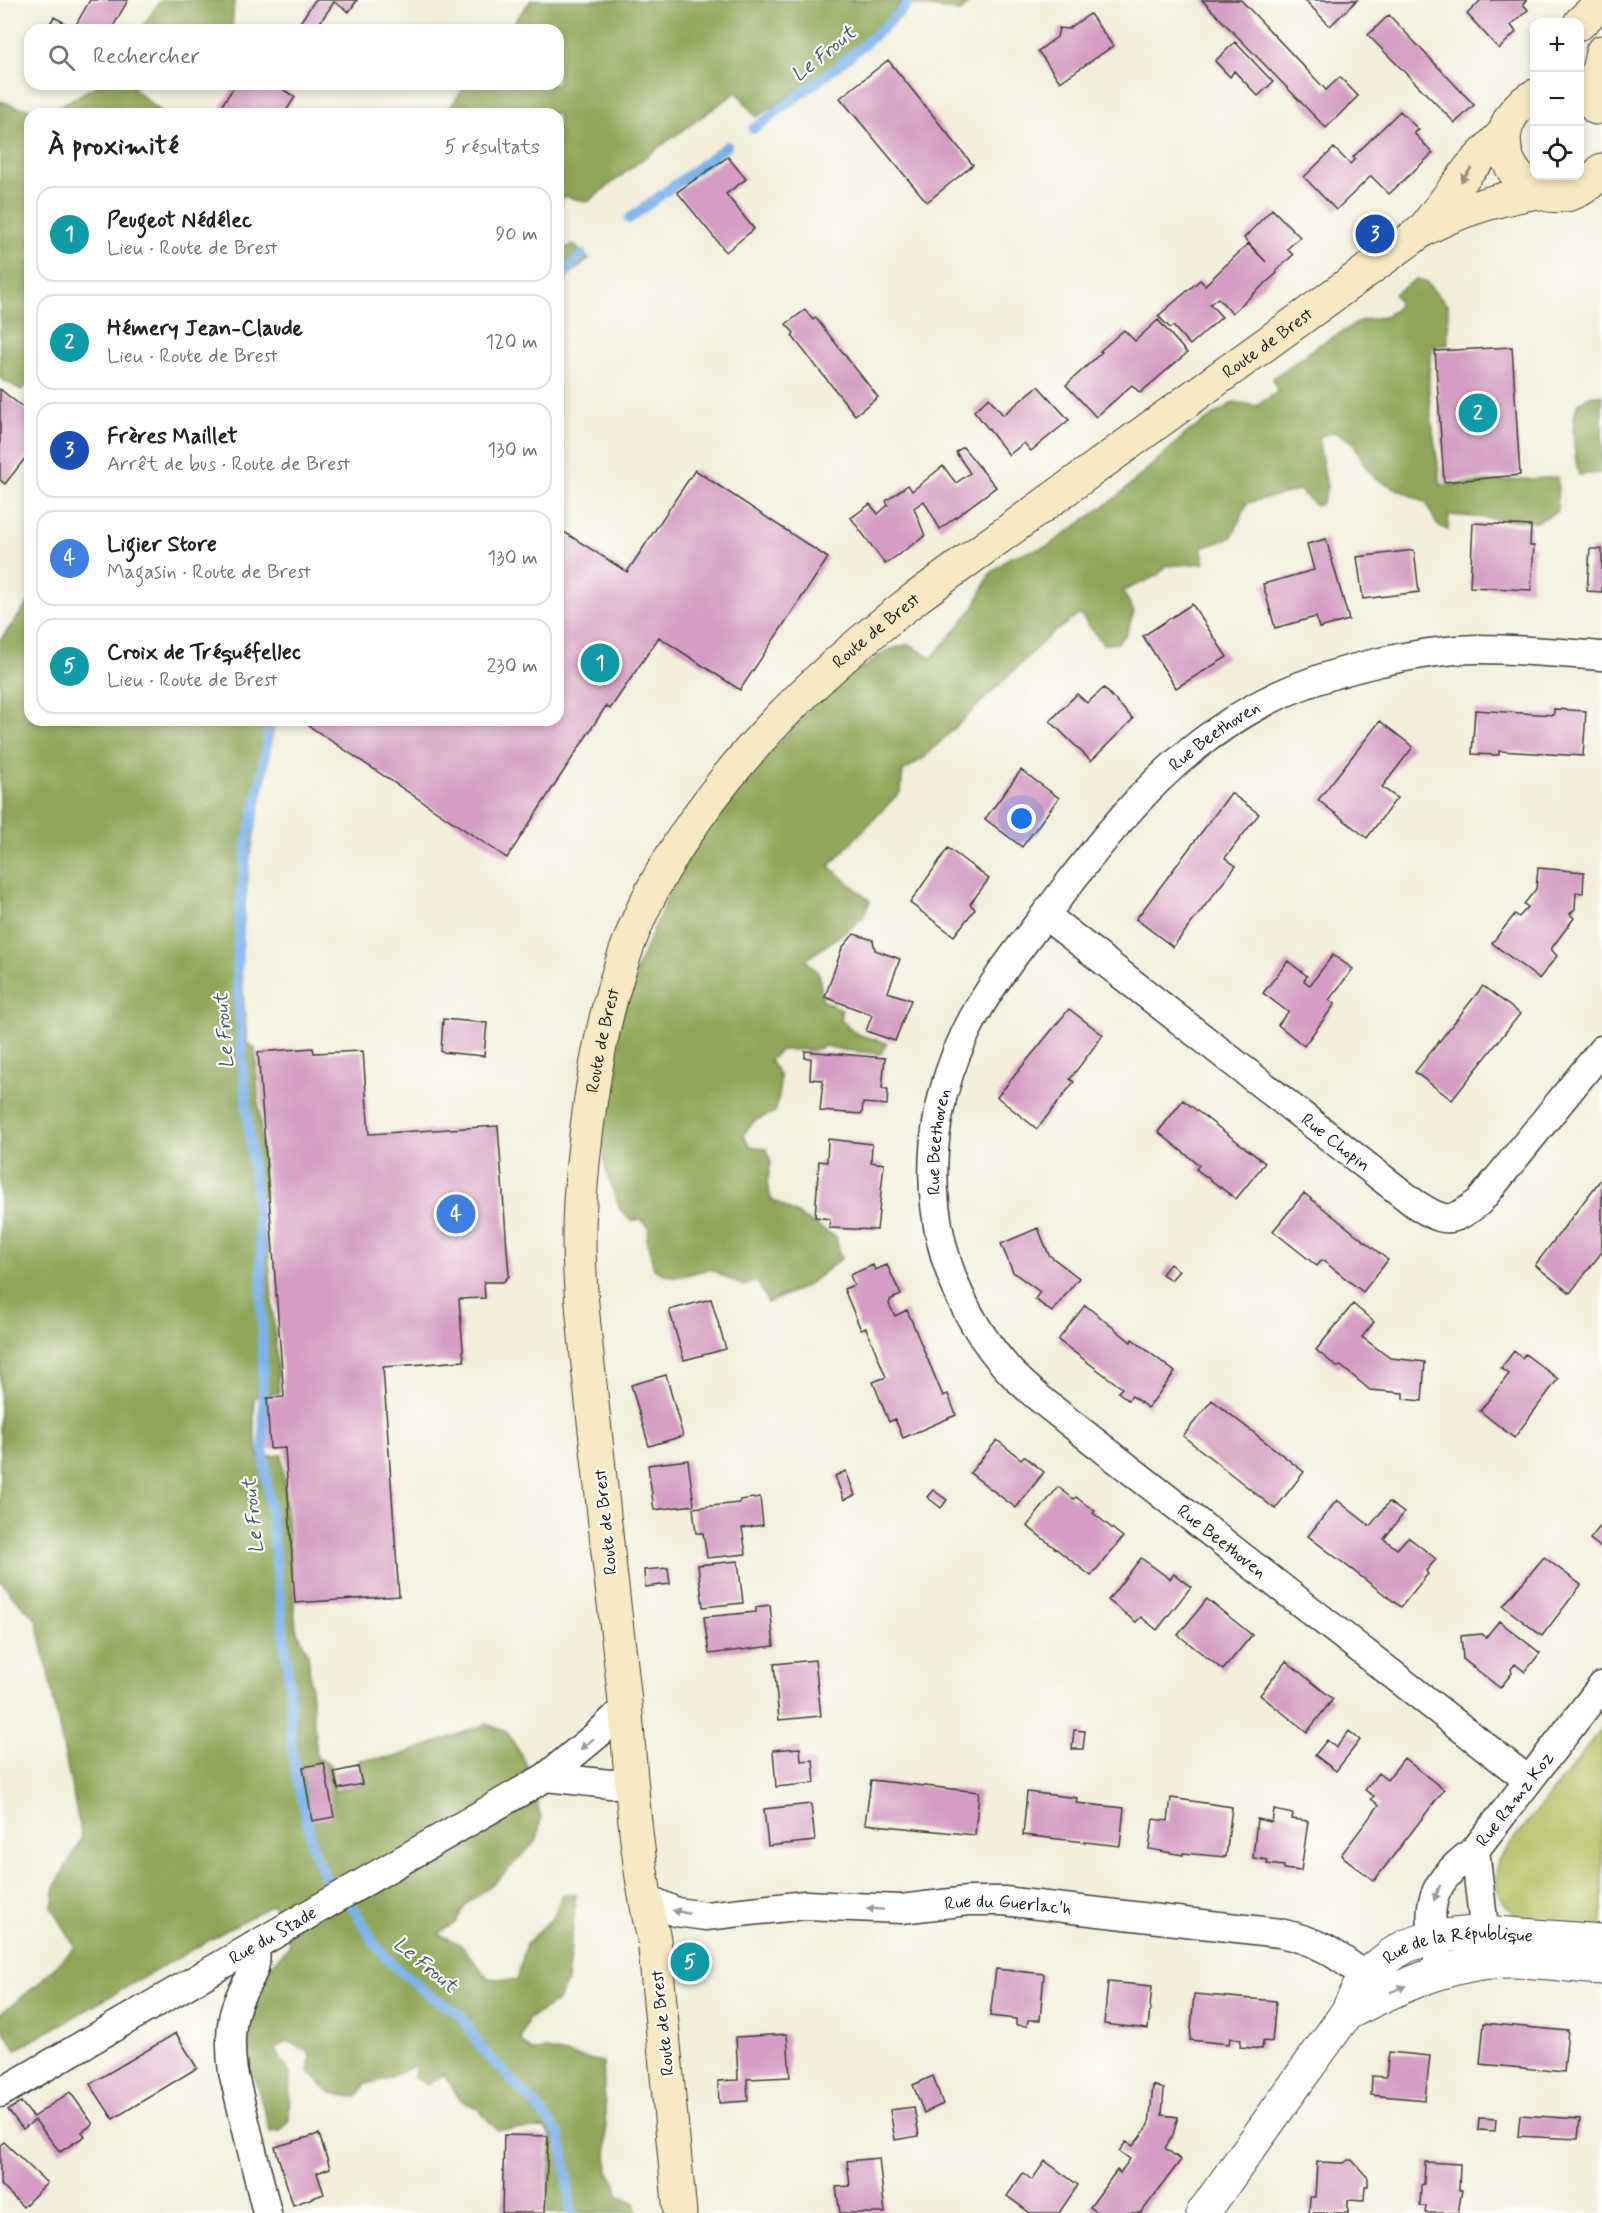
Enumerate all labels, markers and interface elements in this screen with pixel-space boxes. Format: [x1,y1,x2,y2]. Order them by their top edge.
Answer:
map controls [1530,18,1584,180]
button: + [1530,18,1584,72]
water label: Le Frout [786,19,863,88]
search box [24,24,564,90]
icon: search [45,41,78,74]
text: Rechercher [93,43,200,71]
button: − [1530,72,1584,126]
button: locate [1530,126,1584,180]
text: À proximité [48,130,179,164]
text: 5 résultats [444,134,540,161]
one-way arrow [1460,167,1472,182]
text: Peugeot Nédélec [107,207,252,235]
pin: 3 [1356,212,1394,256]
text: 1 [65,221,74,248]
text: 90 m [495,221,538,248]
text: Lieu · Route de Brest [107,235,278,262]
street label: Route de Brest [1218,302,1319,385]
text: Hémery Jean-Claude [107,315,303,343]
text: 2 [65,329,74,356]
text: 120 m [485,329,538,356]
text: Lieu · Route de Brest [107,343,278,370]
pin: 2 [1458,390,1498,436]
text: Frères Maillet [107,423,238,451]
text: 3 [65,437,74,464]
text: 130 m [487,437,538,464]
text: Arrêt de bus · Route de Brest [107,451,350,478]
text: Ligier Store [107,531,217,559]
text: 4 [64,545,75,572]
text: 130 m [487,545,538,572]
text: Magasin · Route de Brest [107,559,311,586]
street label: Route de Brest [828,588,926,674]
text: Croix de Tréquéfellec [107,639,301,667]
pin: 1 [580,640,620,686]
text: 5 [64,653,76,680]
text: 230 m [486,653,538,680]
text: Lieu · Route de Brest [107,667,278,694]
street label: Rue Beethoven [1164,696,1265,777]
your location [1007,804,1036,833]
street label: Route de Brest [581,985,626,1095]
water label: Le Frout [208,991,241,1070]
street label: Rue Beethoven [922,1086,957,1196]
street label: Rue Chopin [1296,1108,1375,1177]
pin: 4 [436,1192,476,1236]
street label: Route de Brest [588,1467,623,1576]
water label: Le Frout [236,1476,271,1555]
street label: Rue Beethoven [1172,1499,1271,1584]
one-way arrow [579,1737,595,1750]
street label: Rue Ramz Koz [1471,1747,1560,1852]
one-way arrow [1431,1884,1441,1902]
street label: Rue du Guerlac'h [943,1889,1073,1922]
street label: Rue du Stade [225,1901,321,1971]
one-way arrow [865,1904,884,1914]
one-way arrow [671,1907,690,1916]
street label: Rue de la République [1378,1921,1534,1970]
water label: Le Frout [387,1931,464,2000]
pin: 5 [670,1940,710,1984]
street label: Route de Brest [645,1968,680,2077]
one-way arrow [1390,1984,1408,1994]

